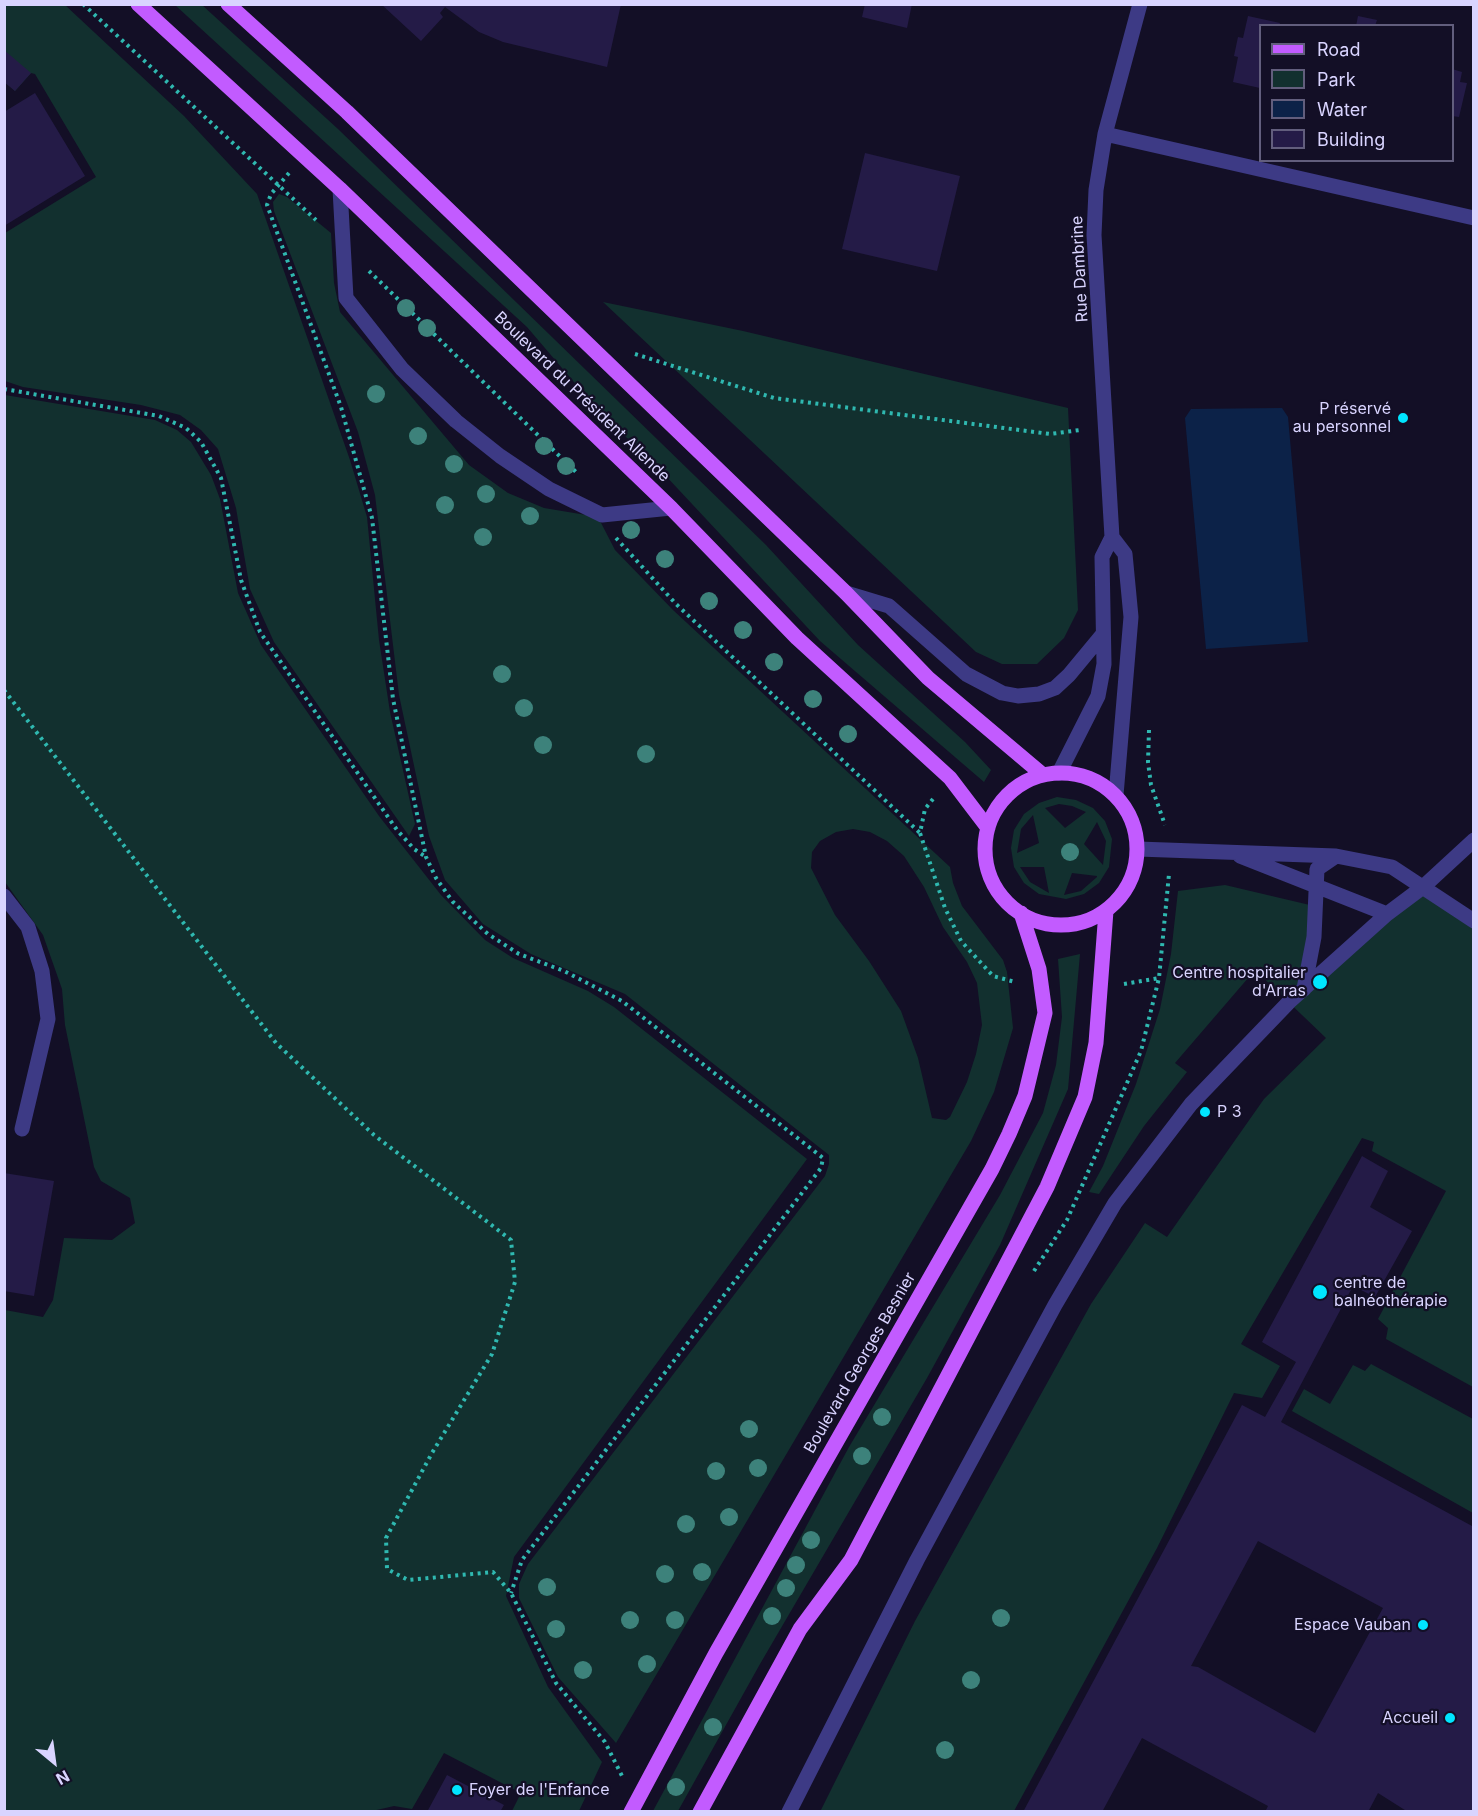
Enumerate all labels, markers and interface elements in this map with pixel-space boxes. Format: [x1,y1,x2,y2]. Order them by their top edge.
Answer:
legend [1259,24,1454,162]
text: Road [1317,39,1360,60]
text: Park [1317,69,1356,90]
text: Water [1317,99,1367,120]
text: Building [1317,129,1385,150]
street label: Rue Dambrine [1068,215,1092,323]
street label: Boulevard du Président Allende [490,308,674,486]
place label: P réservé au personnel [1293,399,1391,437]
marker: P réservé au personnel [1396,411,1410,425]
place label: Centre hospitalier d'Arras [1172,963,1306,1001]
marker: Centre hospitalier d'Arras [1311,973,1329,991]
place label: P 3 [1217,1102,1242,1122]
marker: P 3 [1198,1105,1212,1119]
street label: Boulevard Georges Besnier [800,1269,920,1457]
place label: centre de balnéothérapie [1334,1273,1447,1311]
marker: centre de balnéothérapie [1311,1283,1329,1301]
place label: Espace Vauban [1294,1615,1411,1635]
marker: Espace Vauban [1416,1618,1430,1632]
place label: Accueil [1382,1708,1438,1728]
marker: Accueil [1443,1711,1457,1725]
north arrow [24,1732,84,1792]
text: N [53,1766,73,1789]
place label: Foyer de l'Enfance [469,1780,610,1800]
marker: Foyer de l'Enfance [450,1783,464,1797]

